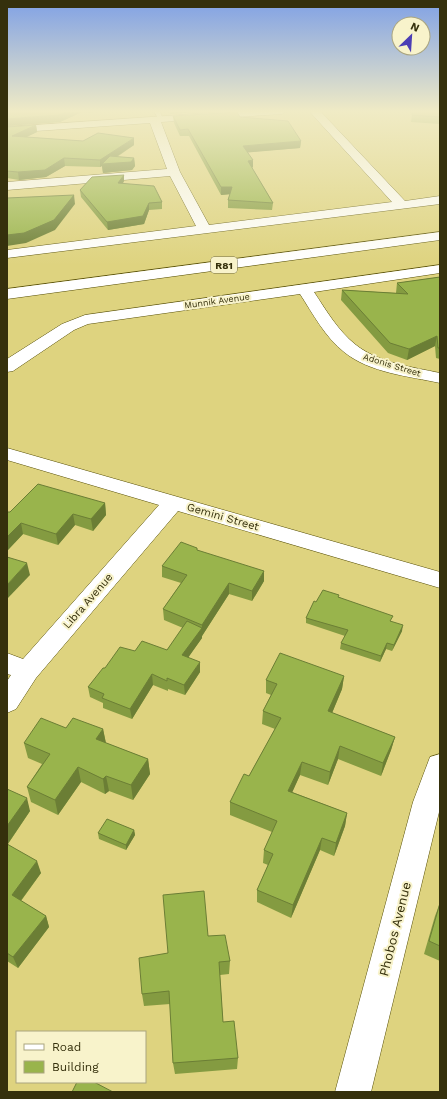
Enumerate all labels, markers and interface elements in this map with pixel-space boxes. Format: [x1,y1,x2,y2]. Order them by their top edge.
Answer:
north arrow [391,16,431,56]
text: N [409,20,421,35]
road number: R81 [211,257,237,273]
street label: Munnik Avenue [184,291,250,311]
street label: Adonis Street [362,351,422,379]
street label: Gemini Street [185,501,261,534]
street label: Libra Avenue [60,571,116,631]
street label: Phobos Avenue [376,880,414,978]
legend [16,1031,146,1083]
text: Road [52,1040,81,1054]
text: Building [52,1060,99,1074]

